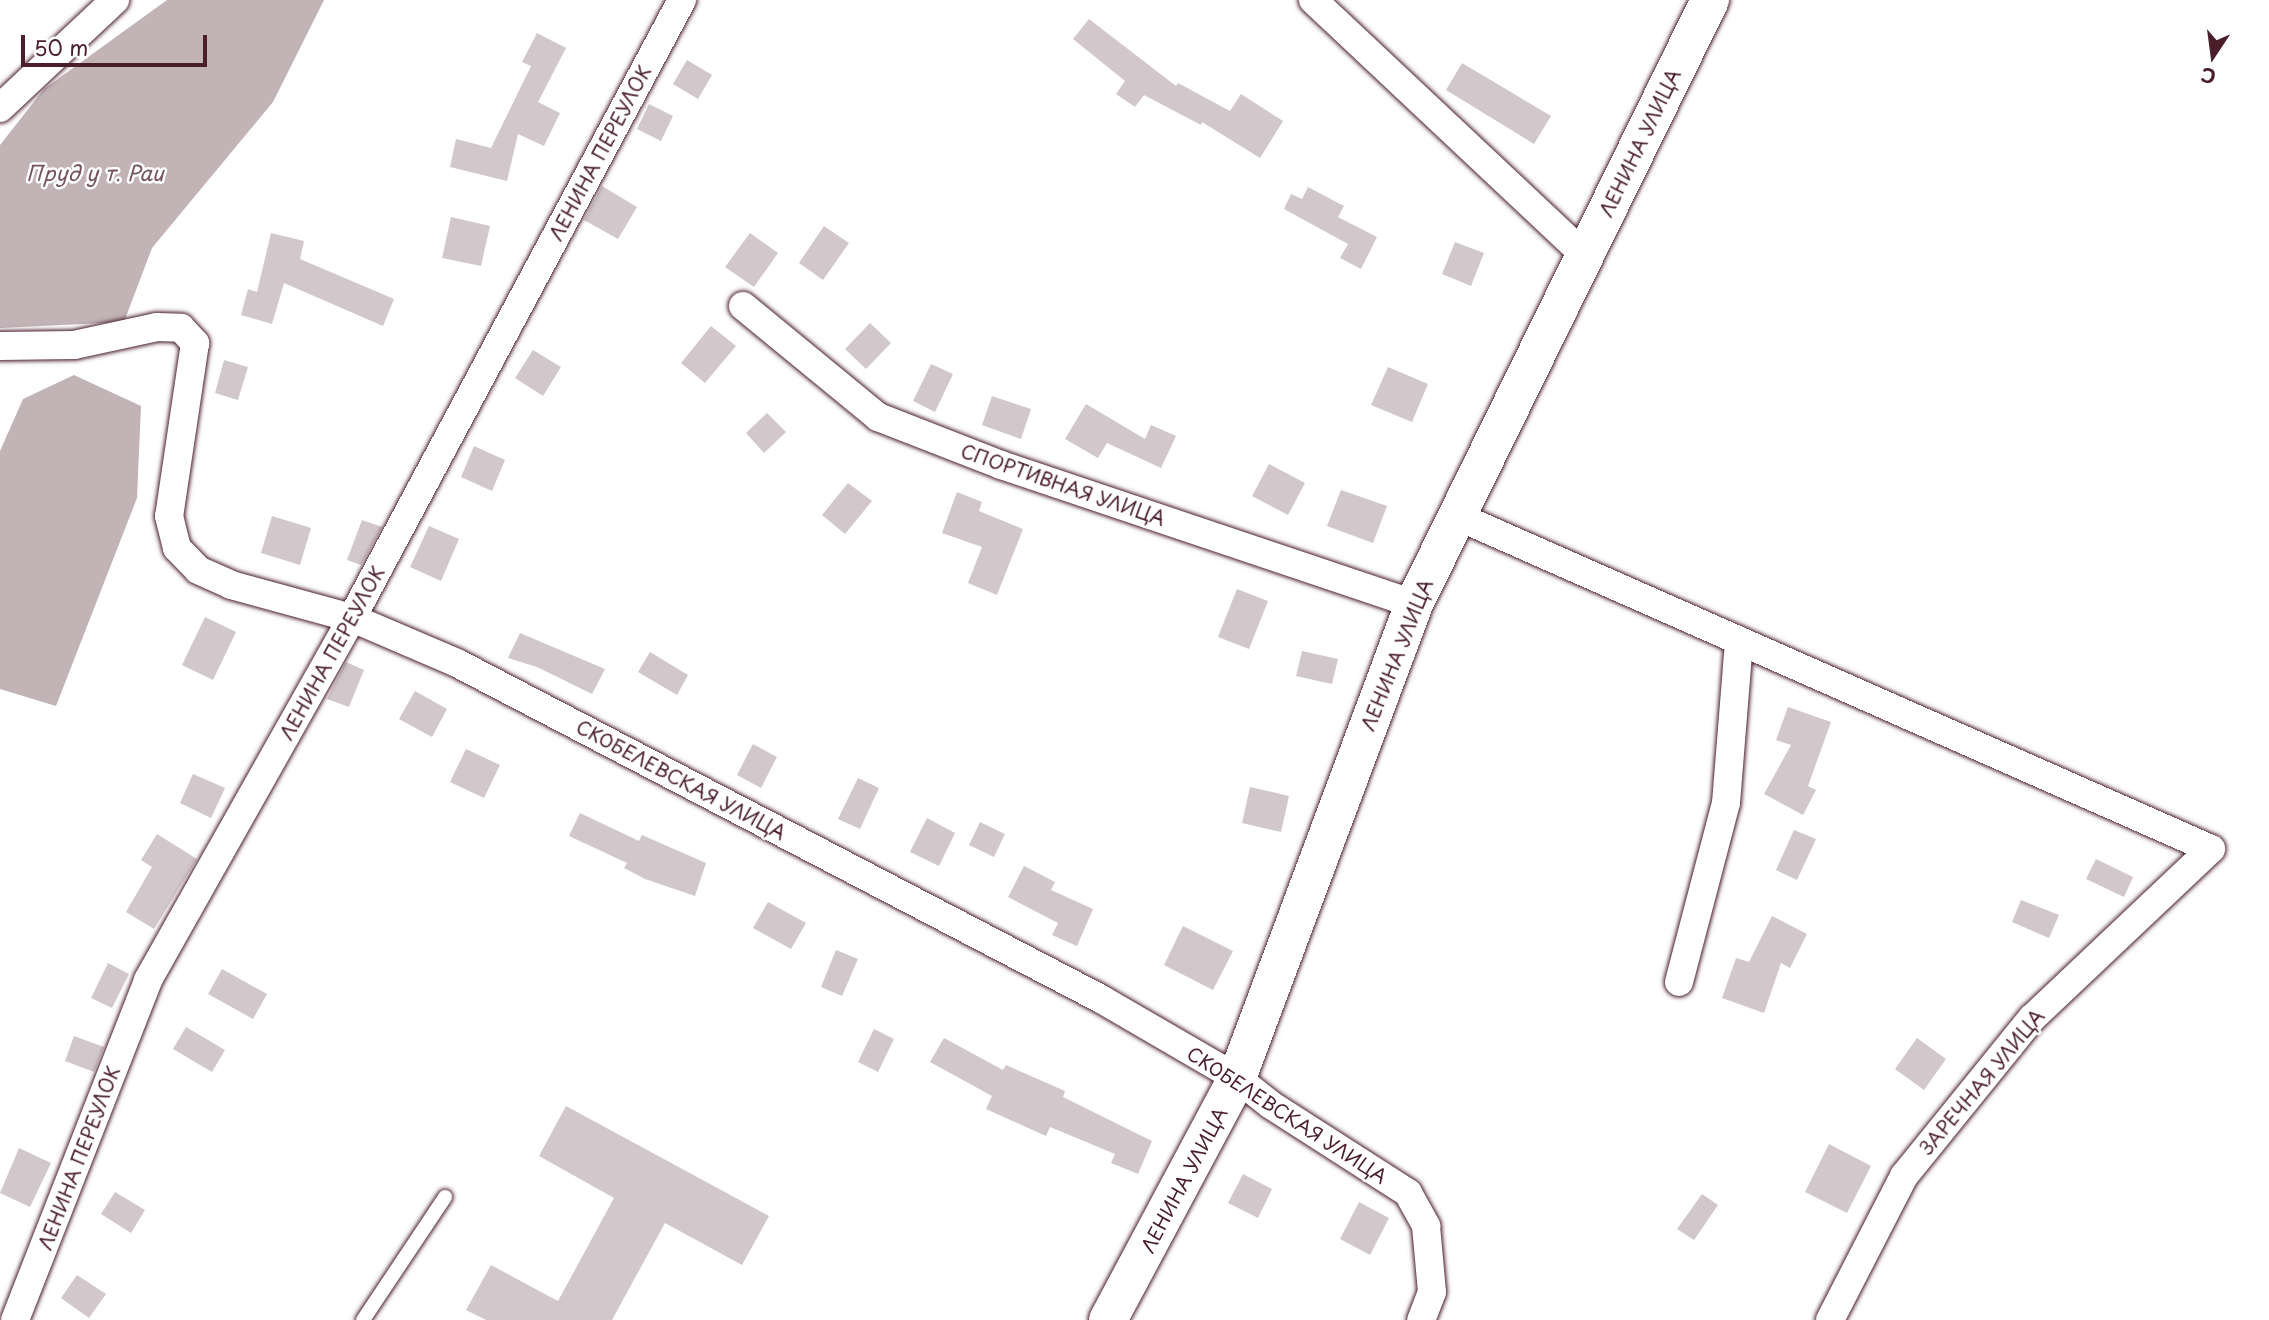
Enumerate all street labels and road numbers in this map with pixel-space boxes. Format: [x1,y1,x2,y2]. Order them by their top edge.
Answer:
street label: ЛЕНИНА ПЕРЕУЛОК [544,62,656,244]
street label: ЛЕНИНА УЛИЦА [1594,65,1686,221]
street label: СПОРТИВНАЯ УЛИЦА [958,439,1168,531]
street label: ЛЕНИНА ПЕРЕУЛОК [275,562,389,744]
street label: ЛЕНИНА УЛИЦА [1356,576,1438,734]
street label: СКОБЕЛЕВСКАЯ УЛИЦА [573,715,789,845]
street label: ЗАРЕЧНАЯ УЛИЦА [1915,1005,2049,1159]
street label: СКОБЕЛЕВСКАЯ УЛИЦА [1183,1042,1391,1188]
street label: ЛЕНИНА ПЕРЕУЛОК [33,1063,125,1253]
street label: ЛЕНИНА УЛИЦА [1136,1103,1232,1257]

